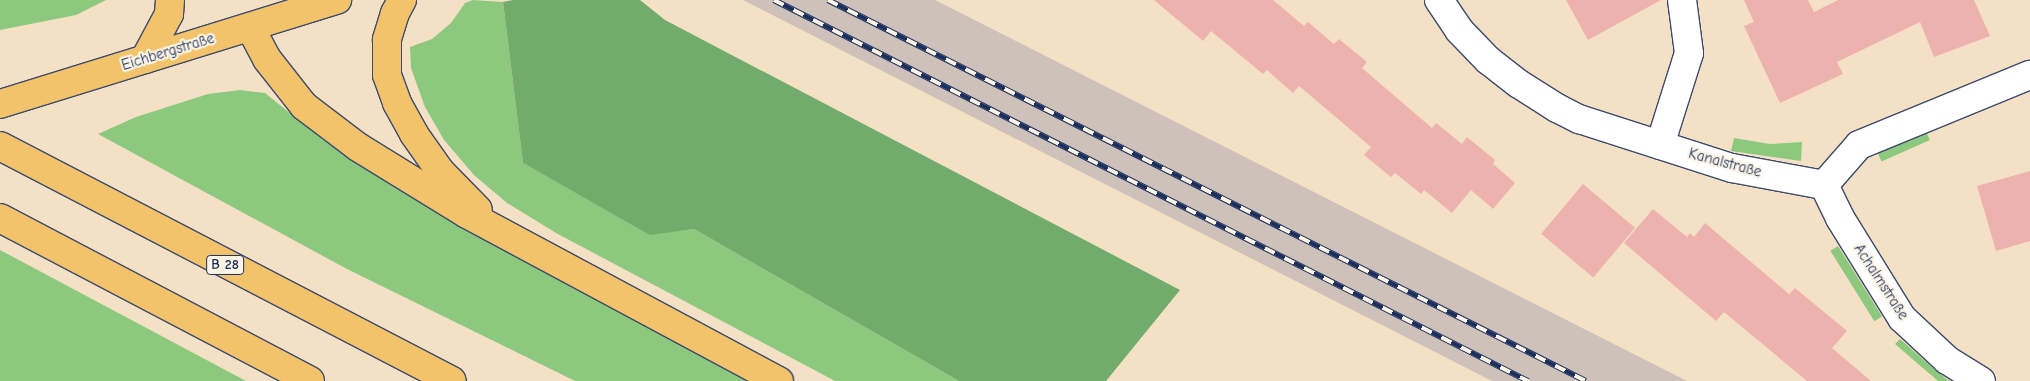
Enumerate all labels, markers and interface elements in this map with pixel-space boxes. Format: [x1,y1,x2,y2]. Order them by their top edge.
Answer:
street label: Eichbergstraße [119,29,217,75]
street label: Kanalstraße [1687,145,1763,181]
street label: Achalmstraße [1850,241,1912,323]
road number: B 28 [205,254,245,276]

